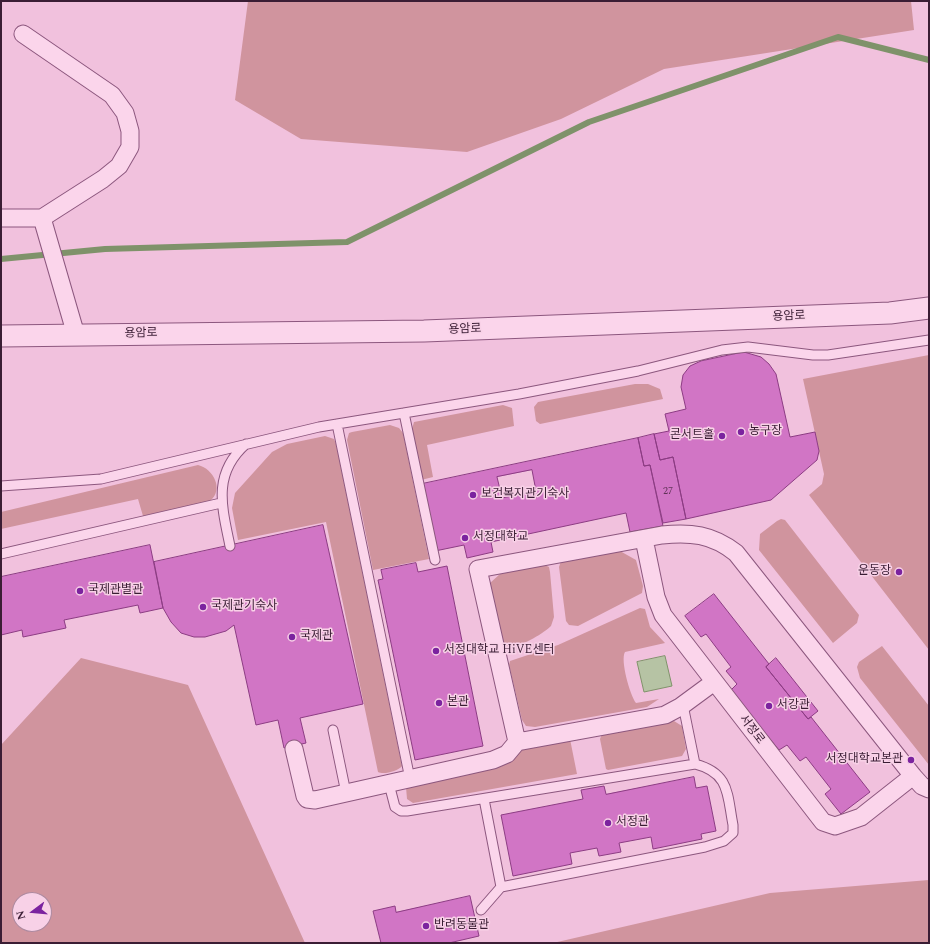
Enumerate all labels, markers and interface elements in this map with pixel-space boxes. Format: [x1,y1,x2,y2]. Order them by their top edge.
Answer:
street label: 용암로 [772,309,806,325]
street label: 용암로 [448,322,482,338]
street label: 용암로 [124,327,158,341]
place label: 농구장 [749,425,782,439]
marker: 농구장 [736,427,746,437]
place label: 콘서트홀 [670,429,714,443]
marker: 콘서트홀 [717,431,727,441]
house number: 27 [663,486,673,498]
place label: 보건복지관기숙사 [481,488,569,502]
marker: 보건복지관기숙사 [468,490,478,500]
place label: 서정대학교 [473,531,528,545]
marker: 서정대학교 [460,533,470,543]
place label: 운동장 [858,565,891,579]
marker: 운동장 [894,567,904,577]
place label: 국제관별관 [88,584,143,598]
marker: 국제관별관 [75,586,85,596]
place label: 국제관기숙사 [211,600,277,614]
marker: 국제관기숙사 [198,602,208,612]
place label: 국제관 [300,630,333,644]
marker: 국제관 [287,632,297,642]
place label: 서정대학교 HiVE센터 [444,644,554,658]
marker: 서정대학교 HiVE센터 [431,646,441,656]
place label: 본관 [447,696,469,710]
marker: 본관 [434,698,444,708]
place label: 서강관 [777,699,810,713]
marker: 서강관 [764,701,774,711]
street label: 서정로 [735,712,767,748]
place label: 서정대학교본관 [826,753,903,767]
marker: 서정대학교본관 [906,755,916,765]
place label: 서정관 [616,816,649,830]
marker: 서정관 [603,818,613,828]
north arrow [12,892,52,932]
text: N [12,909,30,922]
place label: 반려동물관 [434,919,489,933]
marker: 반려동물관 [421,921,431,931]

